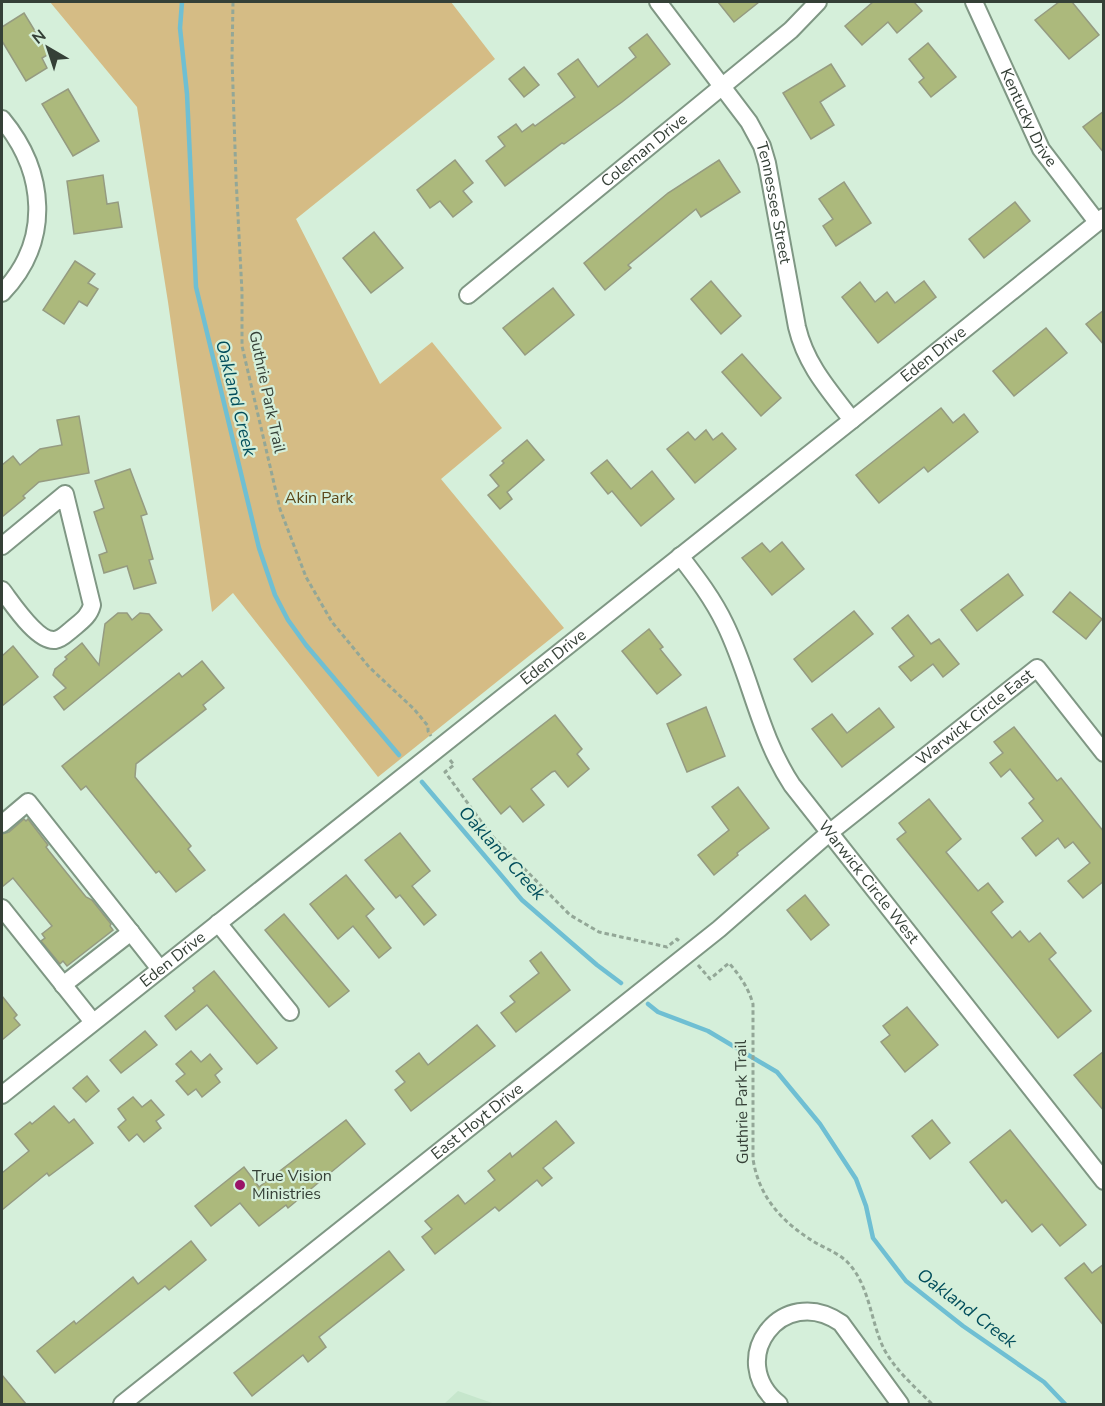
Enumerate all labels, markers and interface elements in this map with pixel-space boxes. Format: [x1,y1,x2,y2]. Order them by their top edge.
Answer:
north arrow [18,18,78,78]
text: N [28,25,51,49]
street label: Kentucky Drive [995,65,1062,172]
street label: Coleman Drive [596,108,692,192]
street label: Tennessee Street [750,139,796,266]
street label: Eden Drive [896,321,971,388]
street label: Guthrie Park Trail [243,329,291,455]
water label: Oakland Creek [210,337,262,460]
park label: Akin Park [285,487,354,509]
street label: Eden Drive [516,624,591,690]
street label: Warwick Circle East [912,664,1038,771]
water label: Oakland Creek [453,801,551,906]
street label: Warwick Circle West [813,816,924,949]
street label: Eden Drive [135,926,210,992]
street label: Guthrie Park Trail [730,1039,754,1164]
street label: East Hoyt Drive [427,1078,528,1165]
place label: True Vision Ministries [252,1165,332,1205]
marker: True Vision Ministries [233,1178,247,1192]
water label: Oakland Creek [912,1263,1023,1354]

